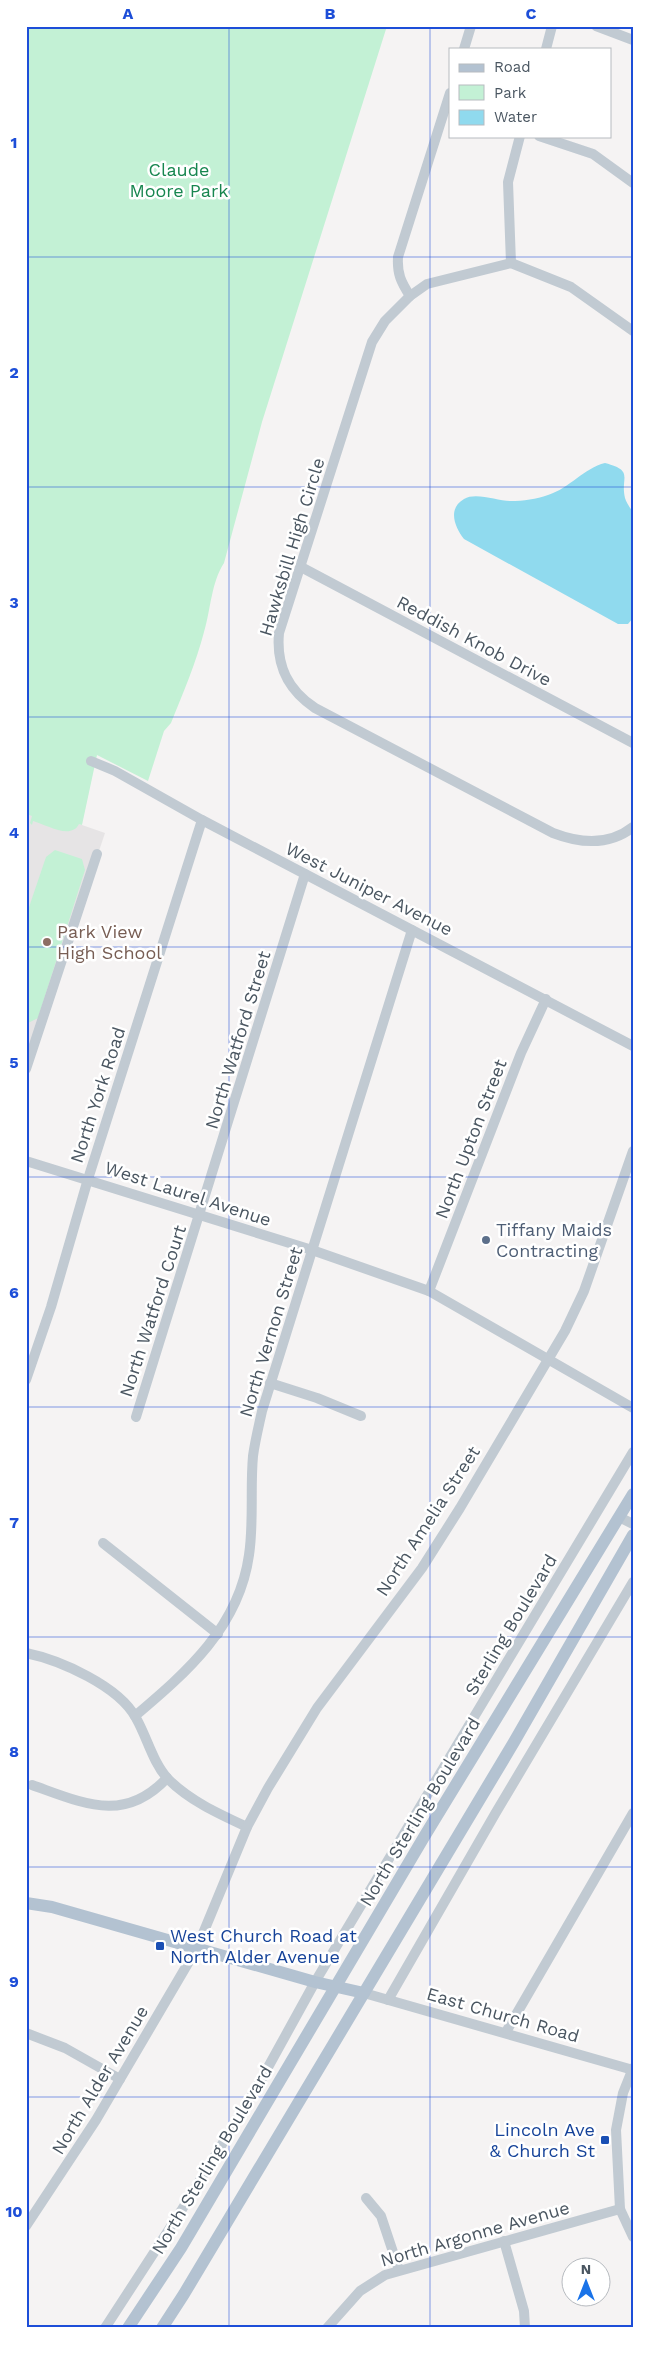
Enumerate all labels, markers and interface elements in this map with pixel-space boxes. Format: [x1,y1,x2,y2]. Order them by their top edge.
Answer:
text: A [123,4,134,23]
text: B [325,4,336,23]
text: C [526,4,537,23]
legend [449,48,612,138]
text: Road [494,58,531,76]
text: Park [494,84,527,102]
text: Water [494,108,537,126]
text: 1 [11,133,17,152]
park label: Claude Moore Park [129,159,229,201]
text: 2 [9,363,19,382]
street label: Hawksbill High Circle [254,455,329,639]
street label: Reddish Knob Drive [393,591,555,690]
text: 3 [9,593,19,612]
text: 4 [9,823,19,842]
street label: West Juniper Avenue [282,837,456,940]
place label: Park View High School [57,921,162,963]
marker: Park View High School [41,936,53,948]
street label: North Watford Street [200,948,275,1131]
street label: North York Road [66,1024,129,1166]
text: 5 [9,1053,19,1072]
street label: North Upton Street [430,1056,511,1222]
street label: West Laurel Avenue [102,1157,274,1230]
place label: Tiffany Maids Contracting [496,1219,612,1261]
street label: North Watford Court [115,1222,190,1399]
marker: Tiffany Maids Contracting [480,1234,492,1246]
street label: North Vernon Street [235,1244,307,1419]
text: 6 [9,1283,19,1302]
street label: North Amelia Street [371,1441,484,1600]
text: 7 [9,1513,19,1532]
street label: Sterling Boulevard [460,1550,561,1699]
street label: North Sterling Boulevard [355,1714,484,1910]
text: 8 [9,1742,19,1761]
place label: West Church Road at North Alder Avenue [170,1925,357,1967]
marker: West Church Road at North Alder Avenue [154,1940,166,1952]
text: 9 [9,1972,19,1991]
street label: East Church Road [424,1983,582,2046]
street label: North Alder Avenue [47,2002,152,2158]
street label: North Sterling Boulevard [147,2062,276,2258]
place label: Lincoln Ave & Church St [490,2119,595,2161]
marker: Lincoln Ave & Church St [599,2134,611,2146]
street label: North Argonne Avenue [378,2196,572,2271]
text: 10 [5,2202,23,2221]
north arrow [562,2256,612,2306]
text: N [581,2261,591,2277]

